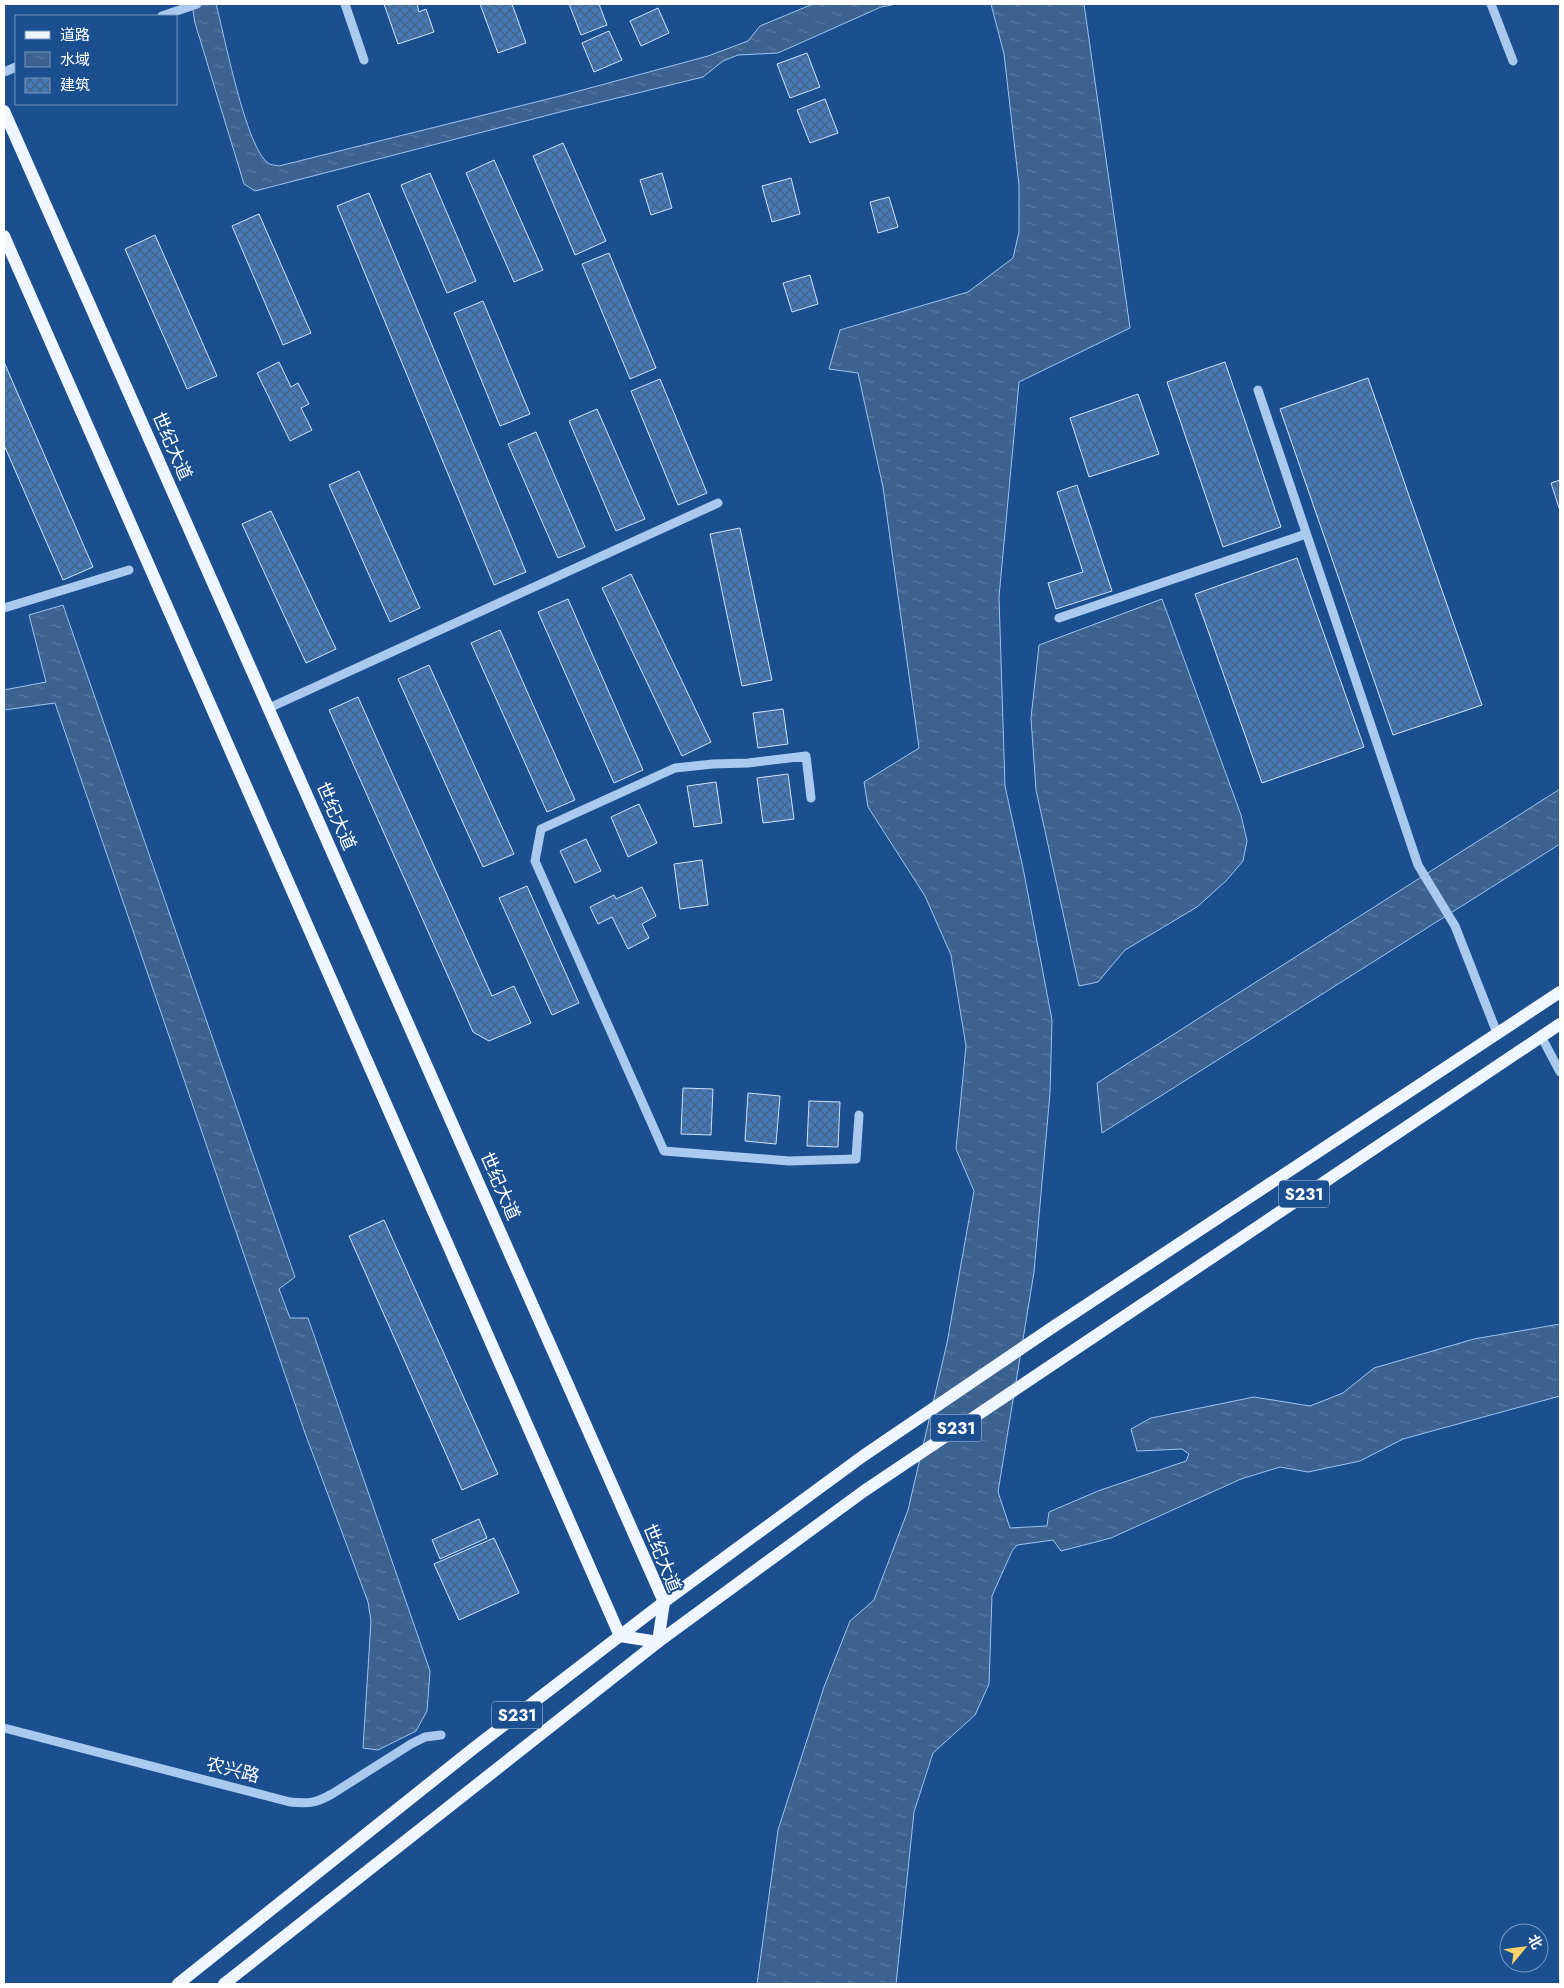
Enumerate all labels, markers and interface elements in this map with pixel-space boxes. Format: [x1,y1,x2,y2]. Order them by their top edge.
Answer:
legend [15,15,178,105]
text: 道路 [60,24,90,46]
text: 水域 [60,49,90,71]
text: 建筑 [60,74,90,96]
street label: 世纪大道 [145,408,199,484]
street label: 世纪大道 [309,778,363,854]
street label: 世纪大道 [473,1148,527,1224]
road number: S231 [1279,1180,1329,1208]
road number: S231 [931,1415,981,1442]
street label: 世纪大道 [636,1520,688,1596]
road number: S231 [492,1702,542,1728]
street label: 农兴路 [204,1751,262,1789]
north arrow [1499,1923,1549,1973]
text: 北 [1523,1931,1548,1953]

